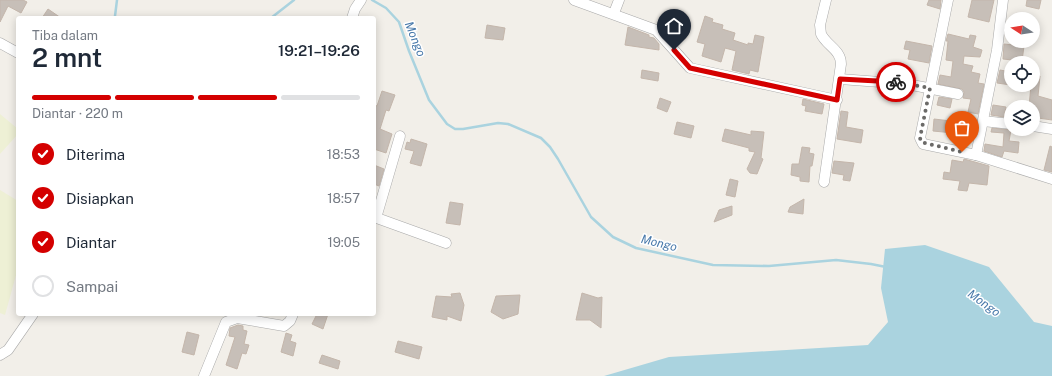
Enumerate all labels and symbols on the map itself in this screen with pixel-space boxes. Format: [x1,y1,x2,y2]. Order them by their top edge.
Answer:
pin [657,9,691,50]
north arrow [1004,12,1040,48]
water label: Mongo [402,19,429,59]
courier [876,62,916,102]
pin [945,111,979,152]
water label: Mongo [639,232,679,254]
water label: Mongo [965,287,1003,320]

